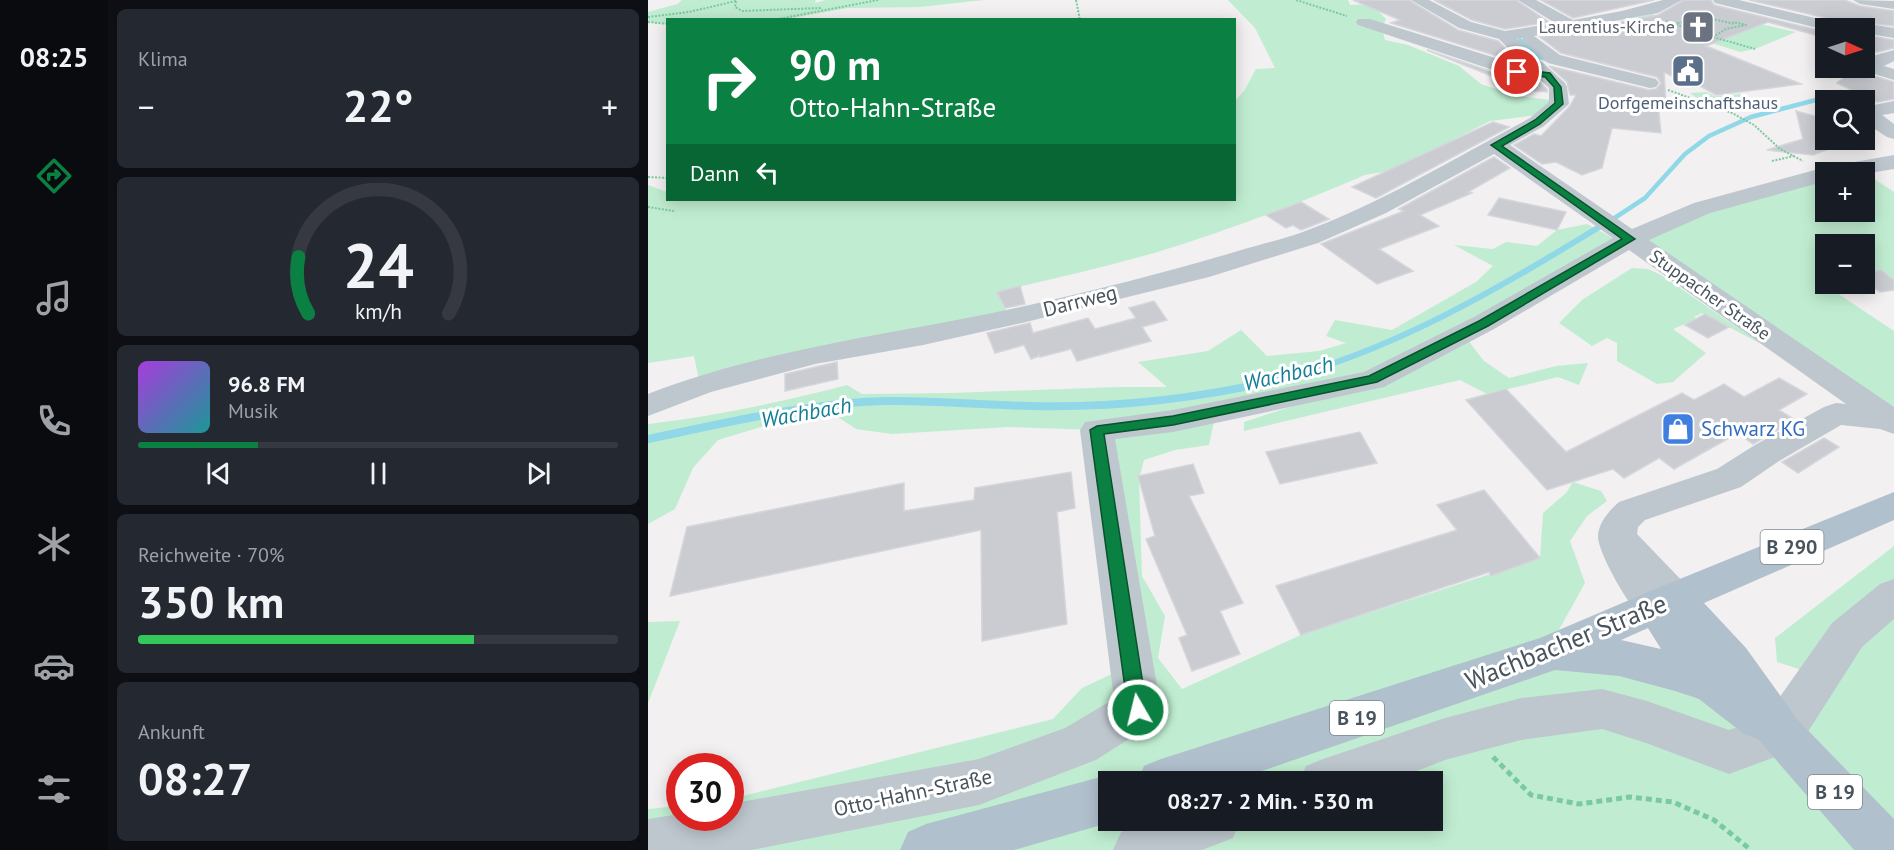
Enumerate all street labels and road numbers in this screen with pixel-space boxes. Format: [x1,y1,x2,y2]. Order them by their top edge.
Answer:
street label: Stuppacher Straße [1645,244,1775,345]
street label: Darrweg [1040,278,1120,323]
road number: B 290 [1760,530,1824,564]
street label: Wachbacher Straße [1460,586,1671,697]
road number: B 19 [1330,701,1384,735]
street label: Otto-Hahn-Straße [831,763,995,822]
road number: B 19 [1808,775,1862,809]

